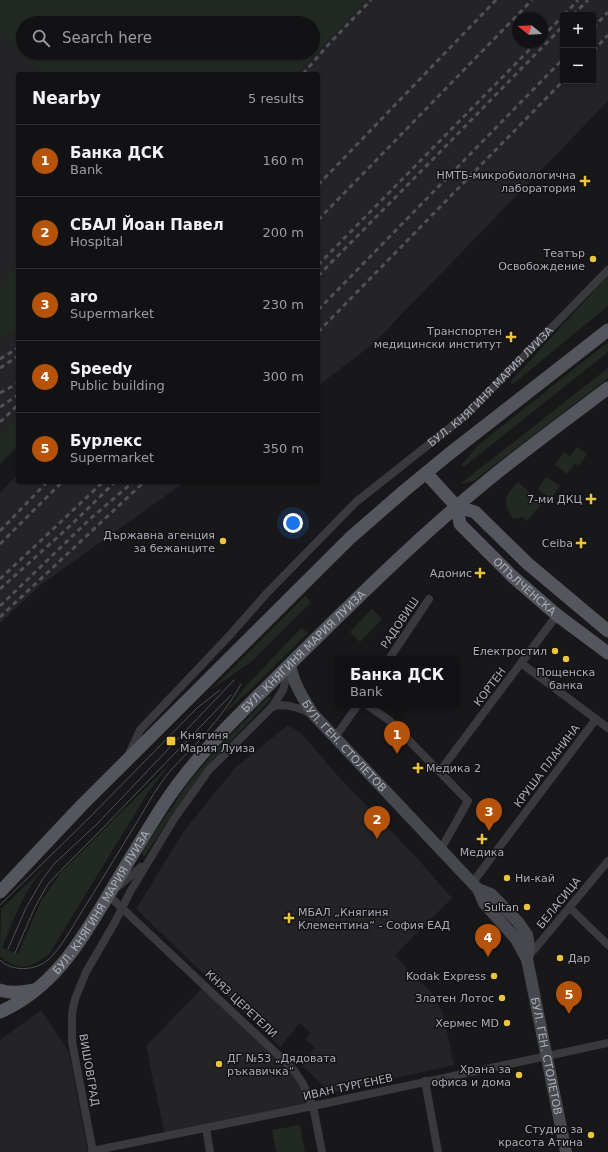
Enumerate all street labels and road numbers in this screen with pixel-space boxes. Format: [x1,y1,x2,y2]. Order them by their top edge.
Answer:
street label: БУЛ. КНЯГИНЯ МАРИЯ ЛУИЗА [425,323,556,449]
street label: ОПЪЛЧЕНСКА [490,554,559,618]
street label: БУЛ. КНЯГИНЯ МАРИЯ ЛУИЗА [239,587,368,715]
street label: РАДОВИШ [378,595,422,651]
street label: КОРТЕН [471,665,509,709]
street label: БУЛ. ГЕН. СТОЛЕТОВ [299,698,389,794]
street label: КРУША ПЛАНИНА [512,722,583,810]
street label: БУЛ. КНЯГИНЯ МАРИЯ ЛУИЗА [50,828,152,977]
street label: БЕЛАСИЦА [534,874,584,931]
street label: КНЯЗ ЦЕРЕТЕЛИ [202,967,280,1041]
street label: БУЛ. ГЕН. СТОЛЕТОВ [528,996,565,1116]
street label: ВИШОВГРАД [76,1033,102,1108]
street label: ИВАН ТУРГЕНЕВ [302,1071,394,1103]

